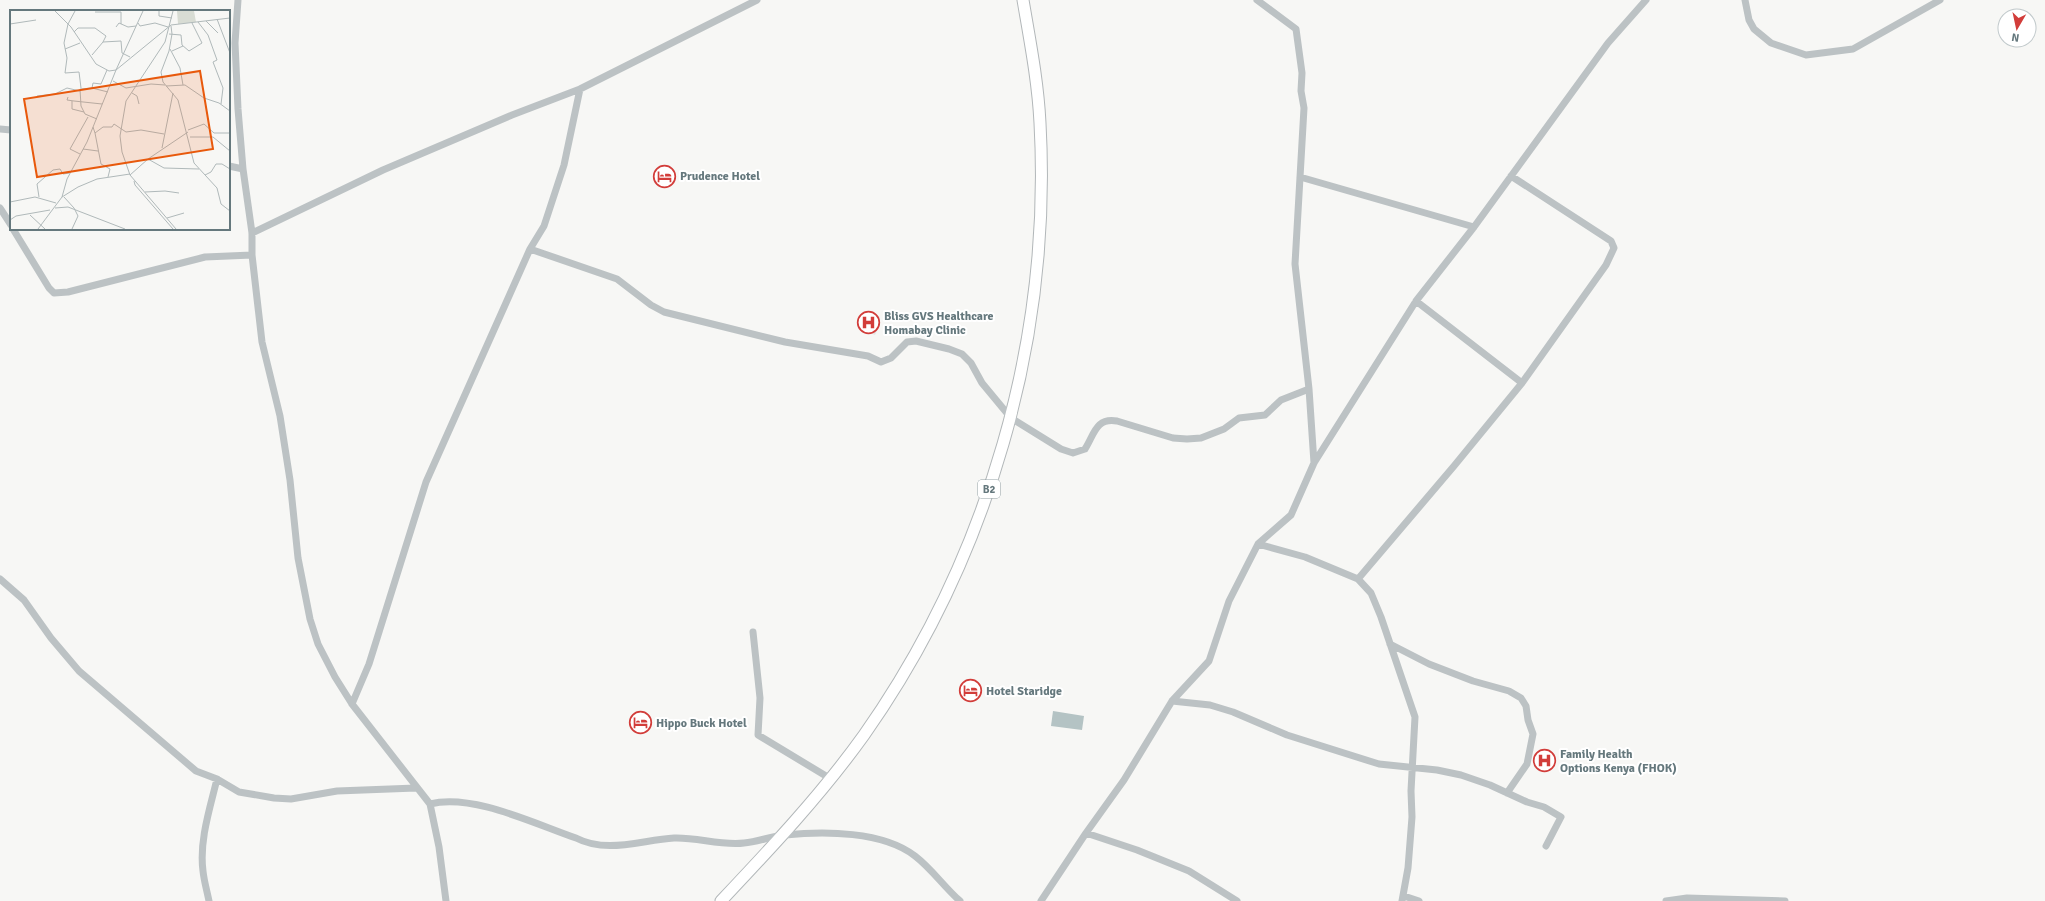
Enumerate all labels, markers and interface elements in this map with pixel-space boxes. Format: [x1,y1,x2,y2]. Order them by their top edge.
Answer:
north arrow [1997,8,2037,48]
inset map [10,10,230,230]
text: N [2011,30,2020,44]
hotel icon: Prudence Hotel [652,163,678,189]
place label: Prudence Hotel [680,169,760,184]
place label: Bliss GVS Healthcare Homabay Clinic [884,309,994,338]
hospital icon: Bliss GVS Healthcare Homabay Clinic [856,310,882,336]
road number: B2 [978,480,1000,498]
hotel icon: Hotel Staridge [957,678,983,704]
place label: Hotel Staridge [986,684,1062,699]
hotel icon: Hippo Buck Hotel [628,710,654,736]
place label: Hippo Buck Hotel [656,716,747,731]
place label: Family Health Options Kenya (FHOK) [1560,747,1677,776]
hospital icon: Family Health Options Kenya (FHOK) [1532,748,1558,774]

